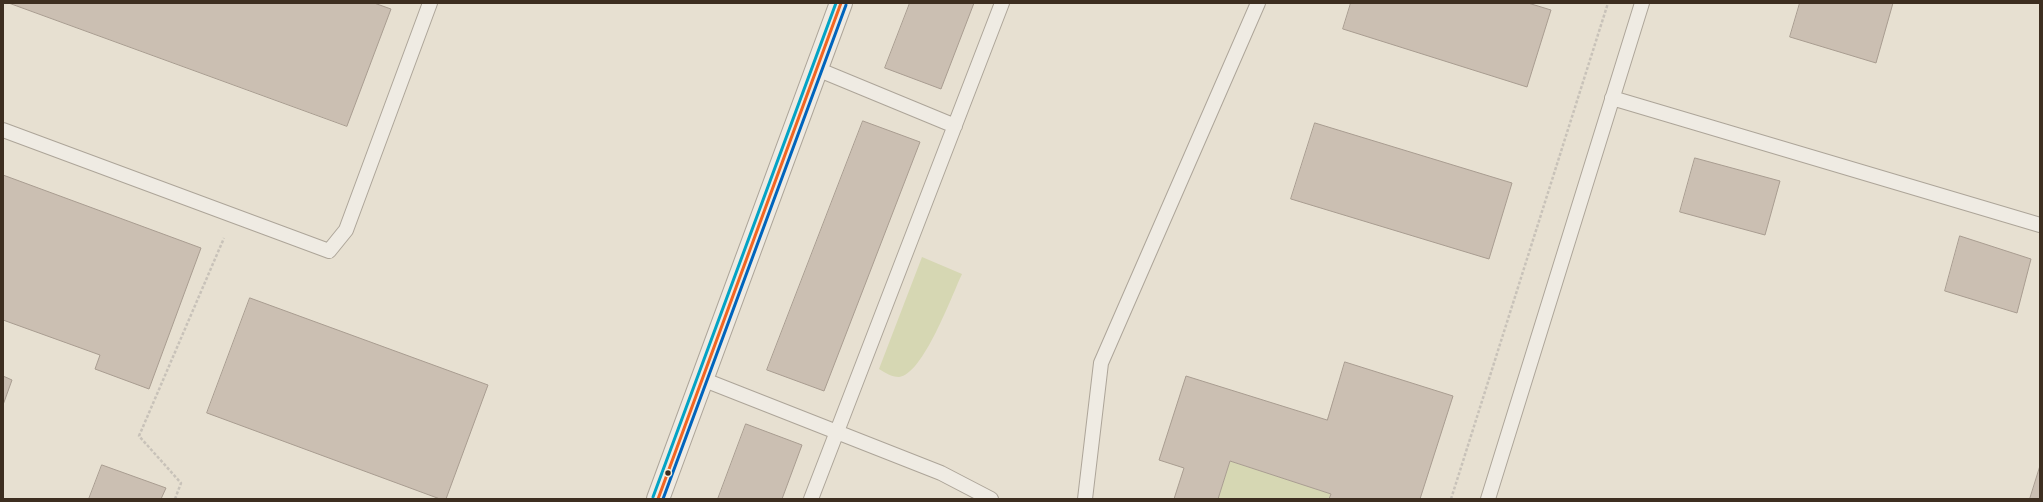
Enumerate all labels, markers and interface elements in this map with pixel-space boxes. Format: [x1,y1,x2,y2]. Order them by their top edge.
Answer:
unlabelled marker [663,468,673,478]

